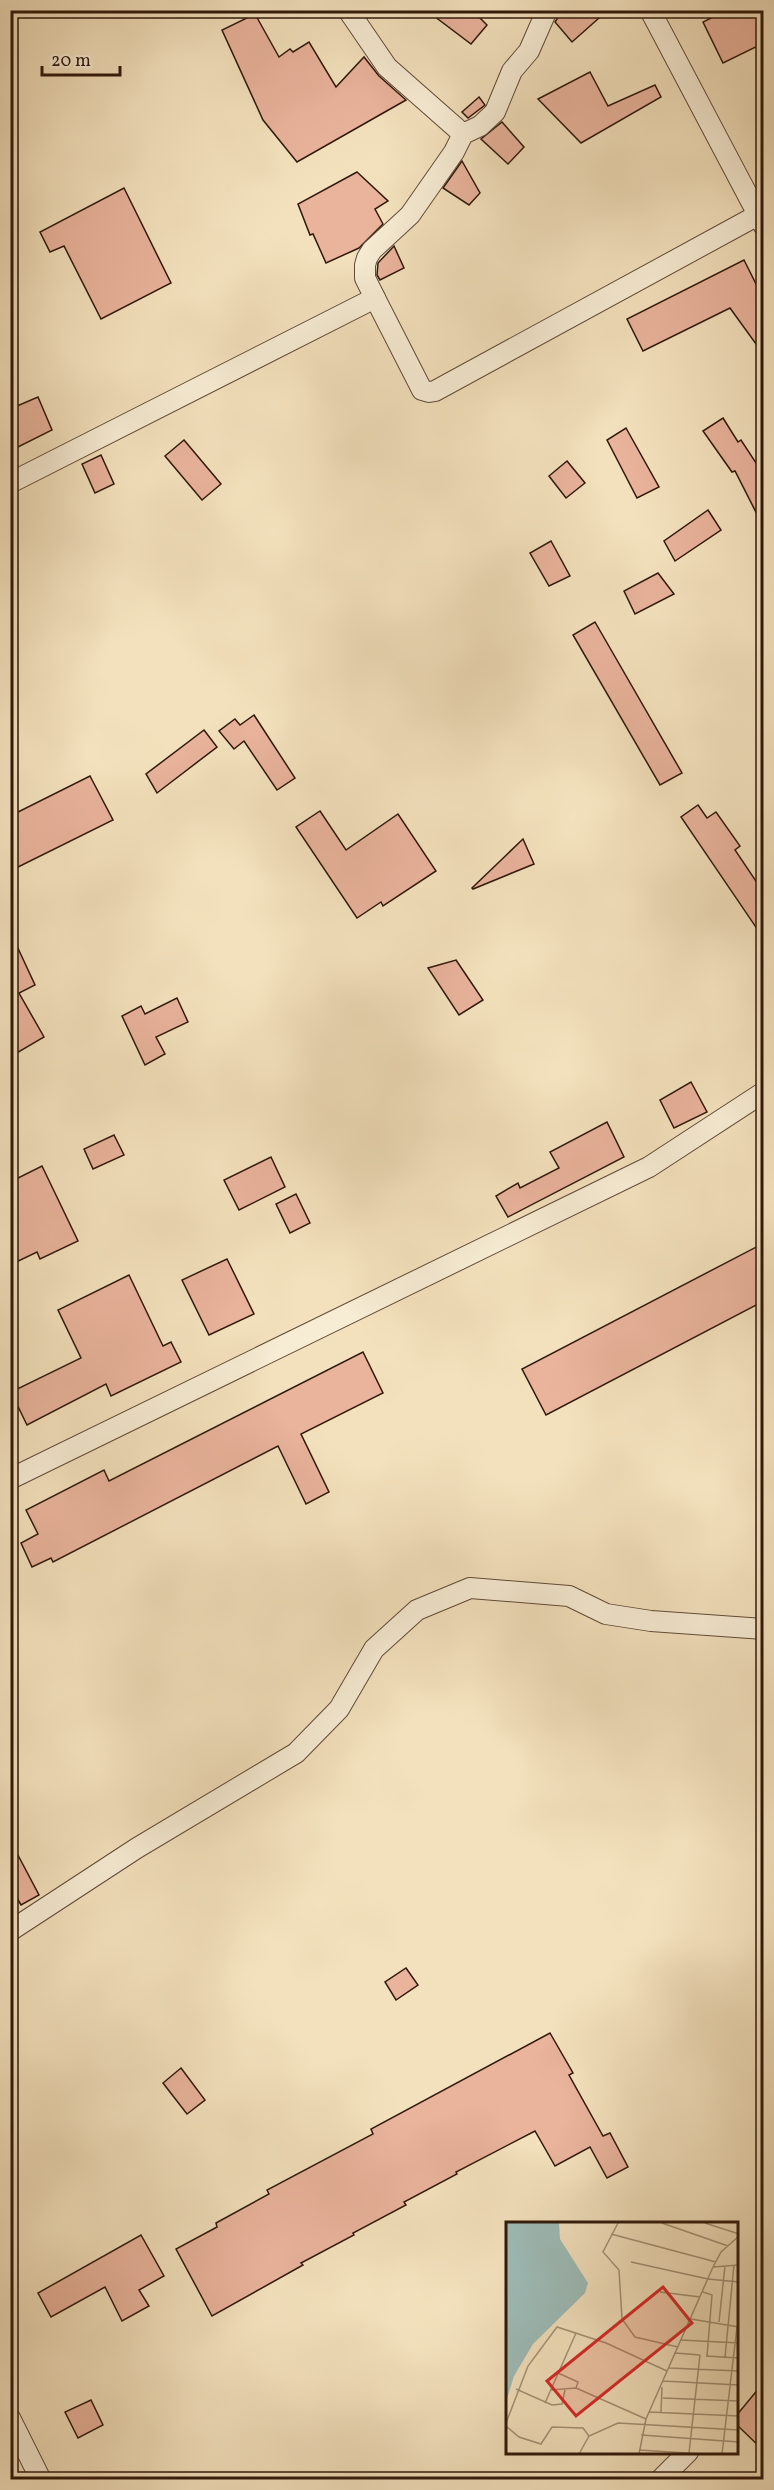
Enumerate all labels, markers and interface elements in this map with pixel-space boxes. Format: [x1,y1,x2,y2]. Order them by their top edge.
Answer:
scale bar [42,39,120,77]
text: 20 m [51,49,91,74]
inset map [506,2222,738,2454]

